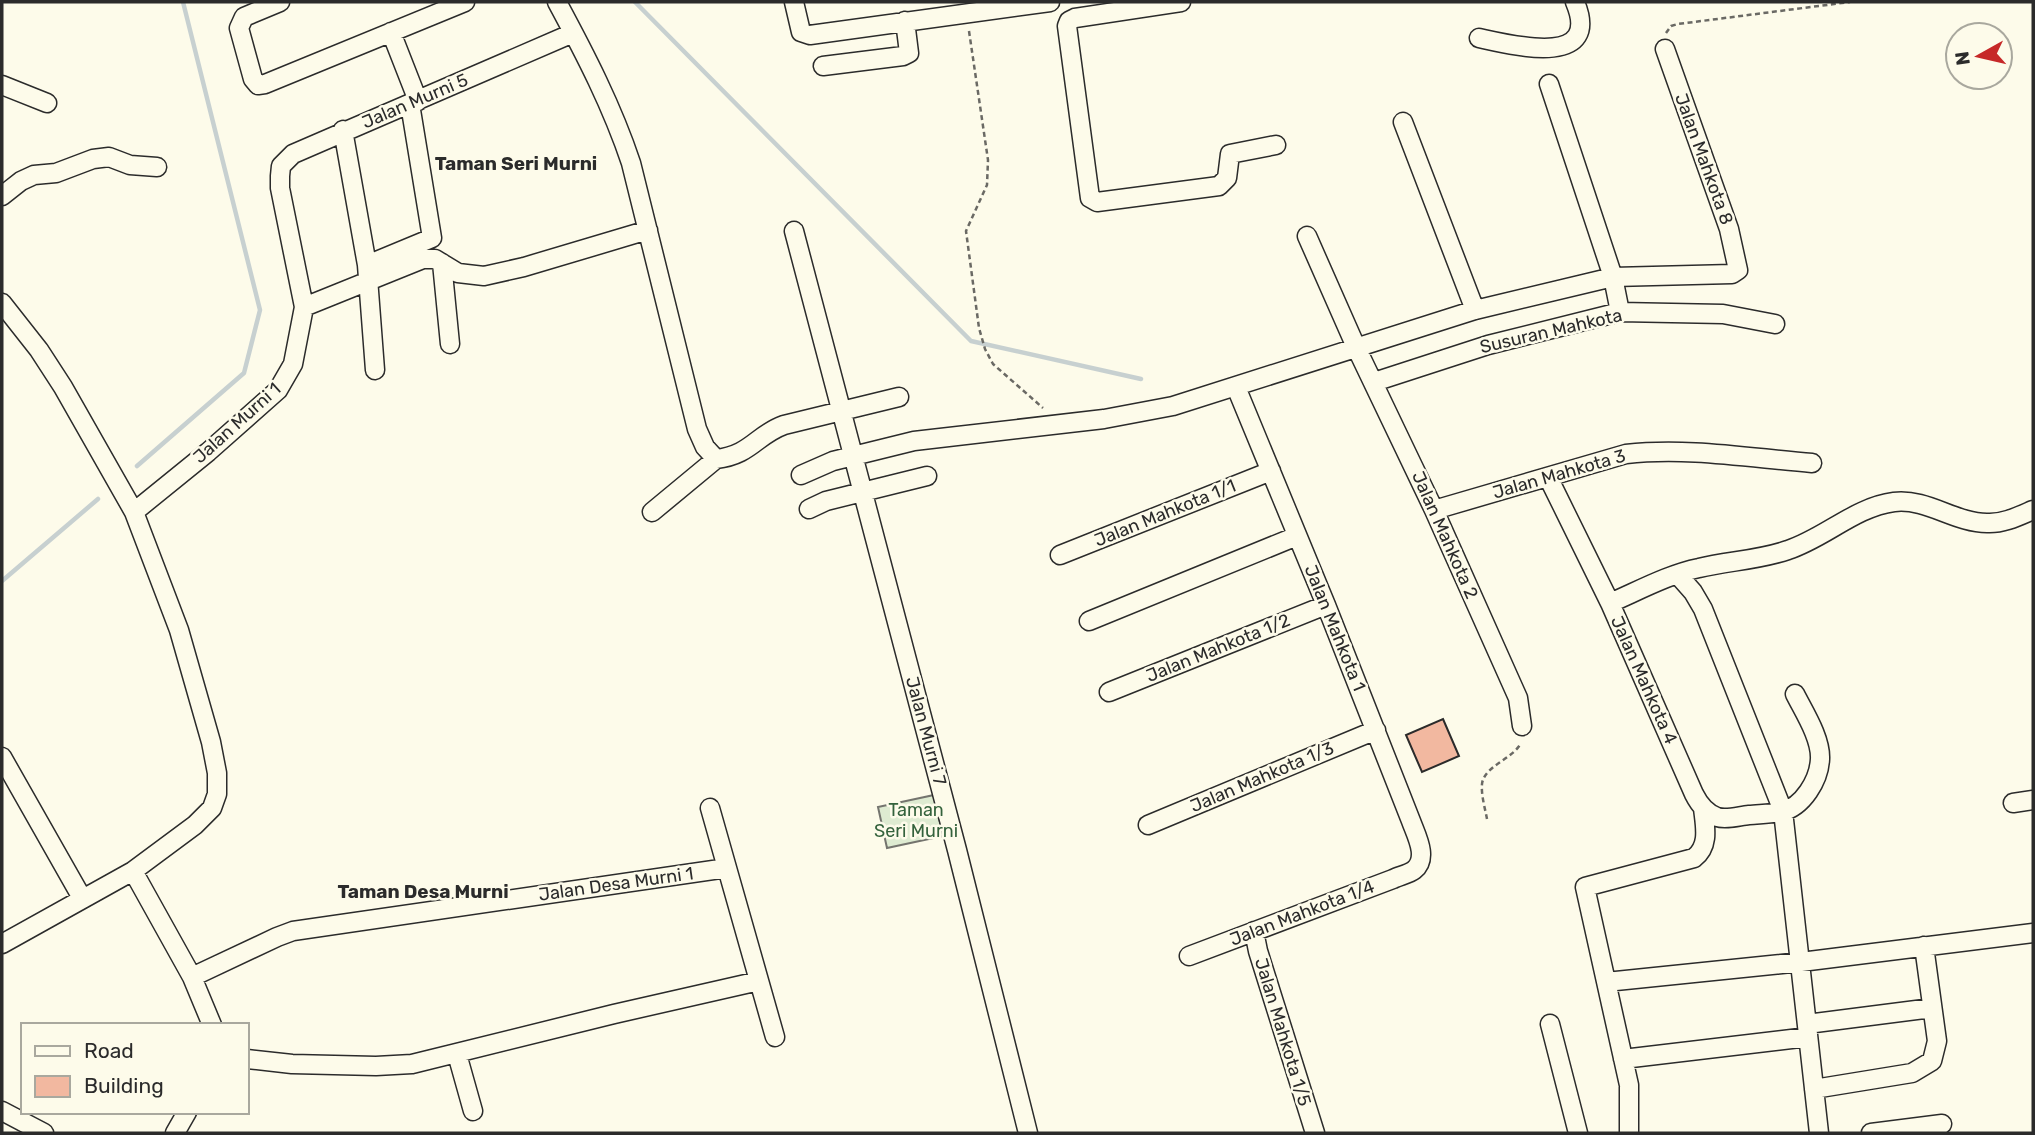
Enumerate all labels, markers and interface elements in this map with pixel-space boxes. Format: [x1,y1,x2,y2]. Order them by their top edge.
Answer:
north arrow [1944,21,2014,91]
text: N [1950,50,1975,67]
street label: Jalan Murni 5 [359,69,471,133]
street label: Jalan Mahkota 8 [1670,90,1738,228]
district label: Taman Seri Murni [435,152,597,175]
street label: Susuran Mahkota [1478,304,1624,358]
street label: Jalan Murni 1 [189,378,285,468]
street label: Jalan Mahkota 3 [1490,444,1628,504]
street label: Jalan Mahkota 2 [1407,468,1483,602]
street label: Jalan Mahkota 1/1 [1091,475,1239,551]
street label: Jalan Mahkota 1 [1300,562,1370,694]
street label: Jalan Mahkota 1/2 [1143,609,1293,687]
street label: Jalan Mahkota 4 [1606,613,1682,747]
street label: Jalan Murni 7 [901,674,951,788]
street label: Jalan Mahkota 1/3 [1187,737,1337,817]
park label: Taman Seri Murni [874,799,958,842]
street label: Jalan Desa Murni 1 [537,862,695,906]
street label: Jalan Mahkota 1/4 [1227,875,1377,951]
district label: Taman Desa Murni [337,880,509,903]
street label: Jalan Mahkota 1/5 [1250,955,1316,1109]
legend [21,1023,248,1114]
text: Road [84,1038,134,1063]
text: Building [84,1073,164,1098]

